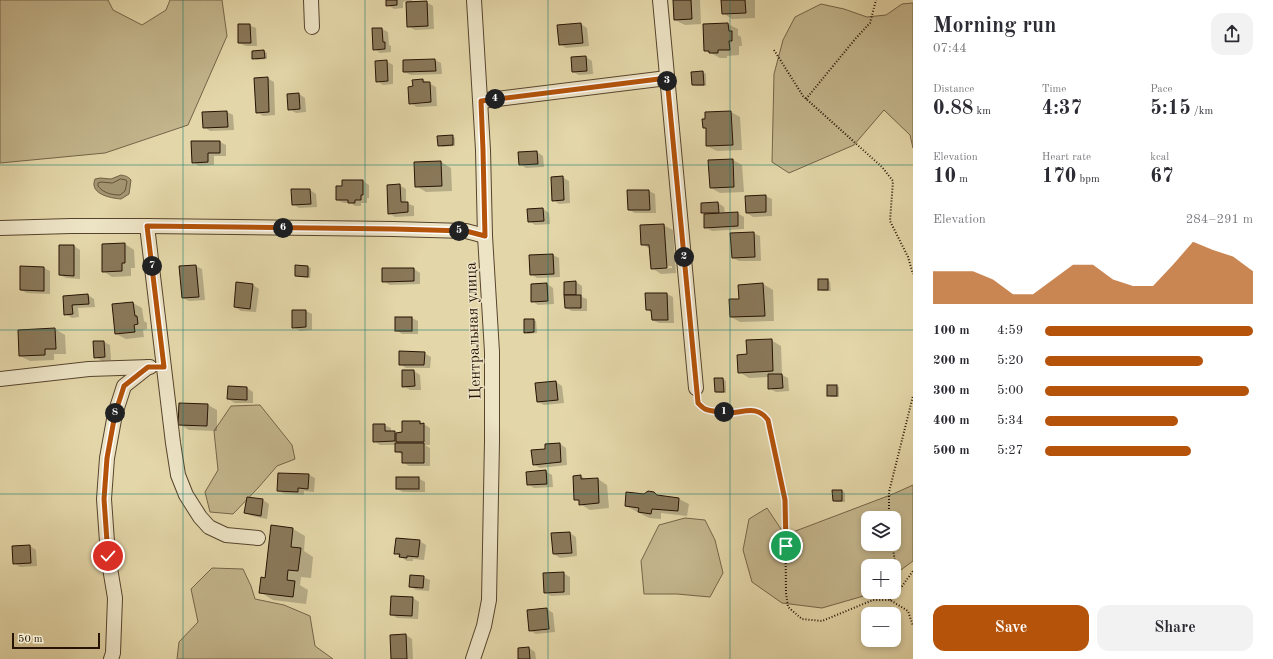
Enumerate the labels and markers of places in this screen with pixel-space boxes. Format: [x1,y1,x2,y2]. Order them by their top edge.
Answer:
pin: 3 [657,71,677,91]
pin: 4 [485,89,505,109]
pin: 6 [273,218,293,238]
pin: 5 [449,221,469,241]
pin: 2 [674,247,694,267]
pin: 7 [142,256,162,276]
pin: 1 [714,402,734,422]
pin: 8 [105,403,125,423]
pin [769,529,803,563]
pin [91,539,125,573]

